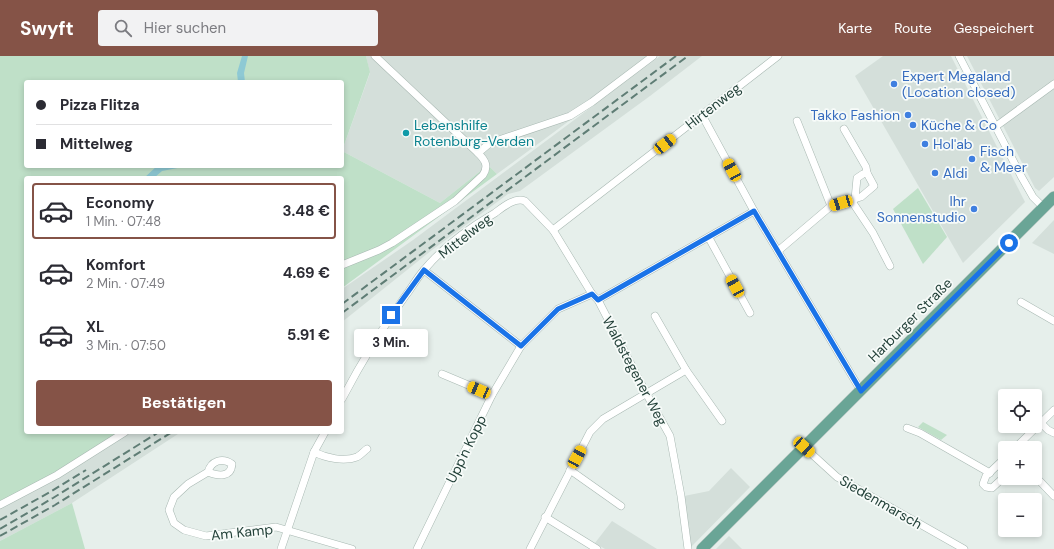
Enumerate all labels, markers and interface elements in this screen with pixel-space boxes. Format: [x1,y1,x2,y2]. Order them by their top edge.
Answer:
search box [98,10,378,46]
text: Swyft [20,16,74,41]
icon: search [112,17,134,39]
text: Hier suchen [144,18,226,38]
text: Karte [838,19,872,37]
text: Route [894,19,932,37]
text: Gespeichert [954,19,1034,37]
place label: Expert Megaland (Location closed) [902,67,1015,101]
street label: Hirtenweg [682,79,744,133]
marker: Expert Megaland (Location closed) [889,79,899,89]
text: Pizza Flitza [60,95,139,115]
place label: Takko Fashion [811,106,900,124]
marker: Takko Fashion [903,110,913,120]
place label: Lebenshilfe Rotenburg-Verden [414,116,534,150]
place label: Küche & Co [921,116,997,134]
marker: Küche & Co [908,120,918,130]
marker: Lebenshilfe Rotenburg-Verden [401,128,411,138]
car [652,132,678,156]
text: Mittelweg [60,134,133,154]
place label: Hol'ab [933,135,973,153]
marker: Hol'ab [920,139,930,149]
place label: Fisch & Meer [980,142,1027,176]
marker: Fisch & Meer [967,154,977,164]
car [721,157,743,183]
place label: Aldi [943,164,968,182]
marker: Aldi [930,168,940,178]
place label: Ihr Sonnenstudio [877,192,966,226]
icon: car [38,193,74,229]
text: Economy [86,193,154,213]
car [828,194,854,212]
text: 3.48 € [283,201,330,221]
marker: Ihr Sonnenstudio [969,204,979,214]
street label: Mittelweg [435,209,496,263]
text: 1 Min. · 07:48 [86,213,161,230]
route start [1000,234,1018,252]
icon: car [38,255,74,291]
text: Komfort [86,255,145,275]
text: 4.69 € [283,263,330,283]
car [724,273,746,299]
street label: Harburger Straße [864,274,956,366]
text: 2 Min. · 07:49 [86,275,165,292]
route end [382,306,400,324]
street label: Waldstegener Weg [599,313,671,429]
icon: car [38,317,74,353]
text: XL [86,317,104,337]
text: 5.91 € [287,325,330,345]
callout: 3 Min. [354,329,428,357]
text: 3 Min. [372,334,410,351]
text: 3 Min. · 07:50 [86,337,166,354]
button: Bestätigen [36,380,332,426]
car [466,380,492,400]
map controls [998,389,1042,537]
button: locate [998,389,1042,433]
street label: Upp'n Kopp [442,412,490,486]
car [791,435,817,459]
button: + [998,441,1042,485]
car [566,444,588,470]
street label: Siedenmarsch [836,471,926,533]
button: − [998,493,1042,537]
street label: Am Kamp [210,520,274,544]

